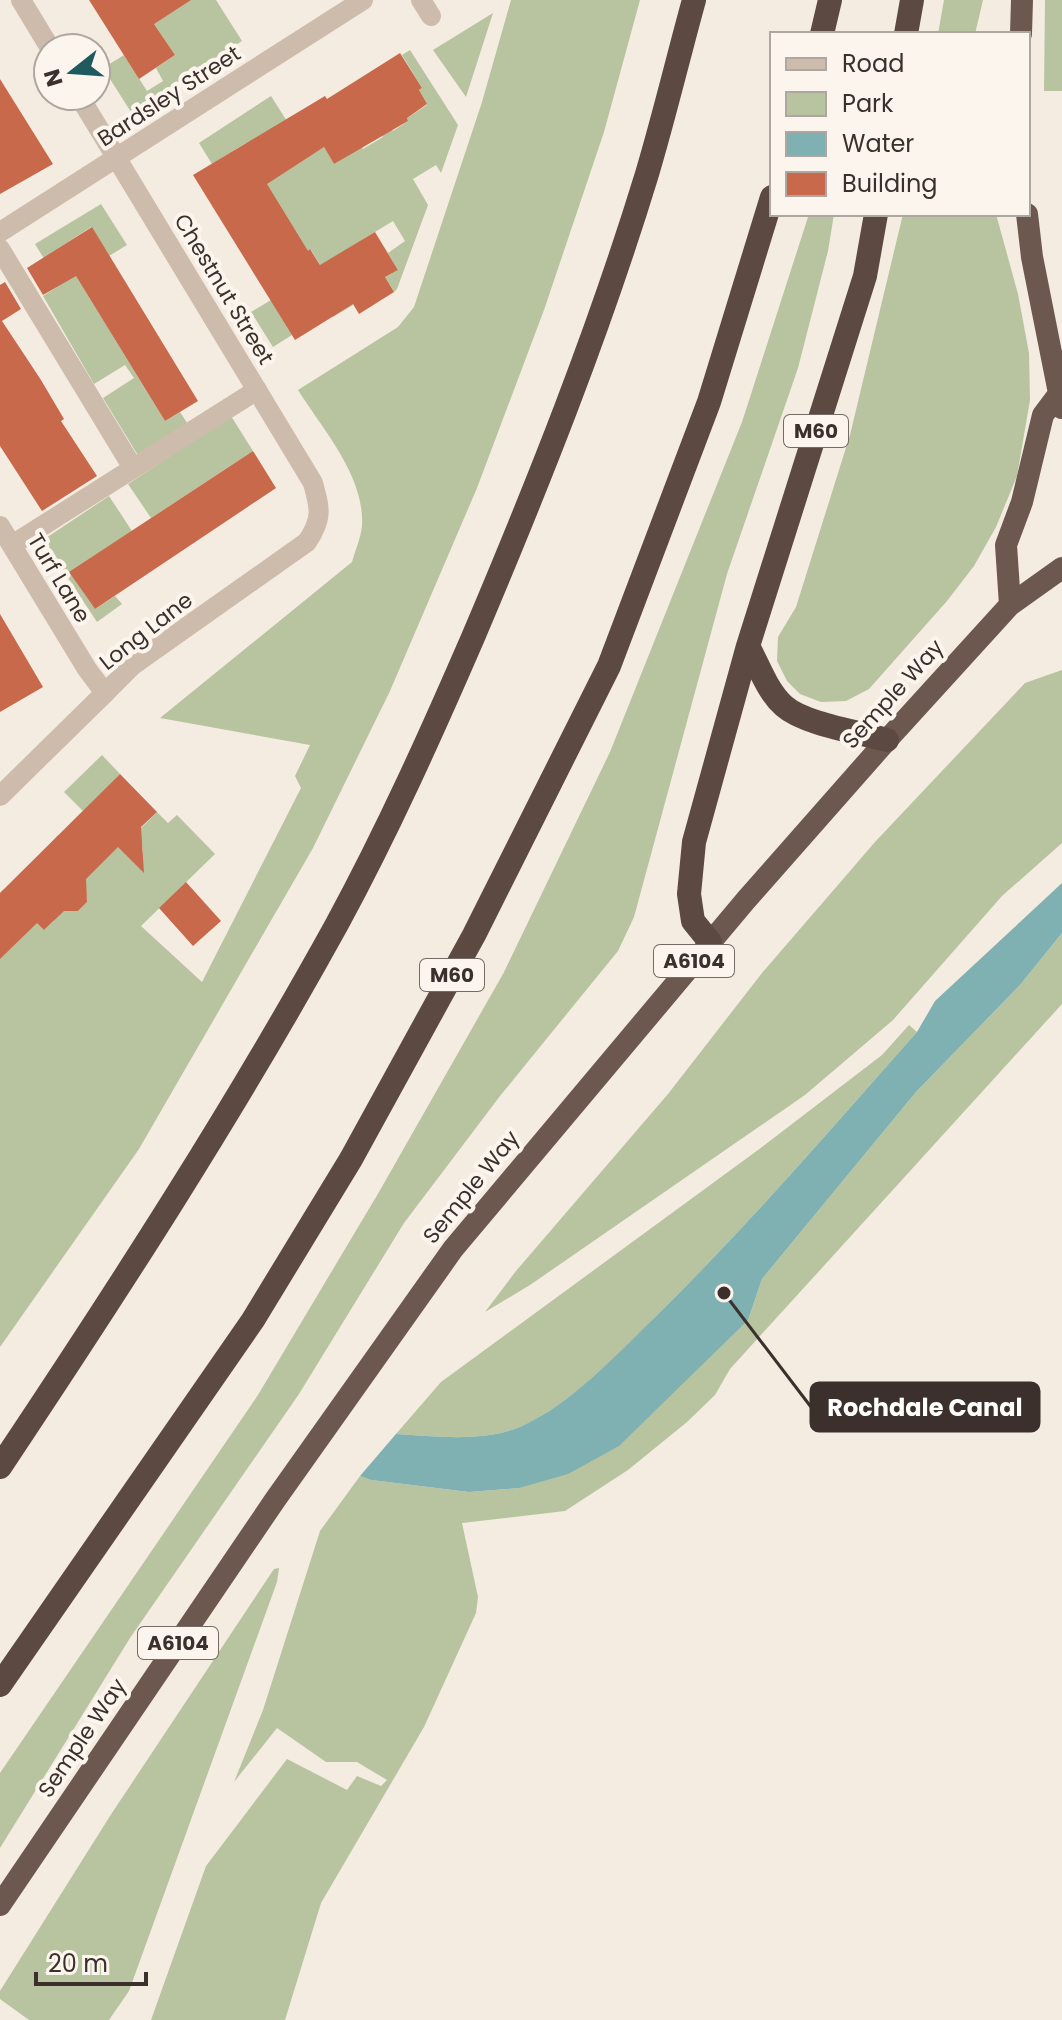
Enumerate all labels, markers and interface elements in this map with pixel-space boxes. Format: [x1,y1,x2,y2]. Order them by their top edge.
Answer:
north arrow [32,32,112,112]
legend [770,32,1030,216]
street label: Bardsley Street [92,38,246,154]
text: Road [842,47,904,80]
text: N [36,65,71,90]
text: Park [842,87,894,120]
text: Water [842,127,914,160]
text: Building [842,167,938,200]
street label: Chestnut Street [167,208,281,370]
road number: M60 [784,415,848,447]
street label: Turf Lane [20,527,98,629]
street label: Long Lane [93,585,199,677]
street label: Semple Way [835,632,951,756]
road number: A6104 [654,945,734,977]
road number: M60 [420,959,484,991]
street label: Semple Way [416,1123,527,1250]
callout: Rochdale Canal [811,1383,1039,1431]
text: Rochdale Canal [827,1391,1023,1424]
road number: A6104 [138,1627,218,1659]
street label: Semple Way [31,1672,134,1804]
scale bar [36,1936,146,1986]
text: 20 m [48,1947,108,1980]

